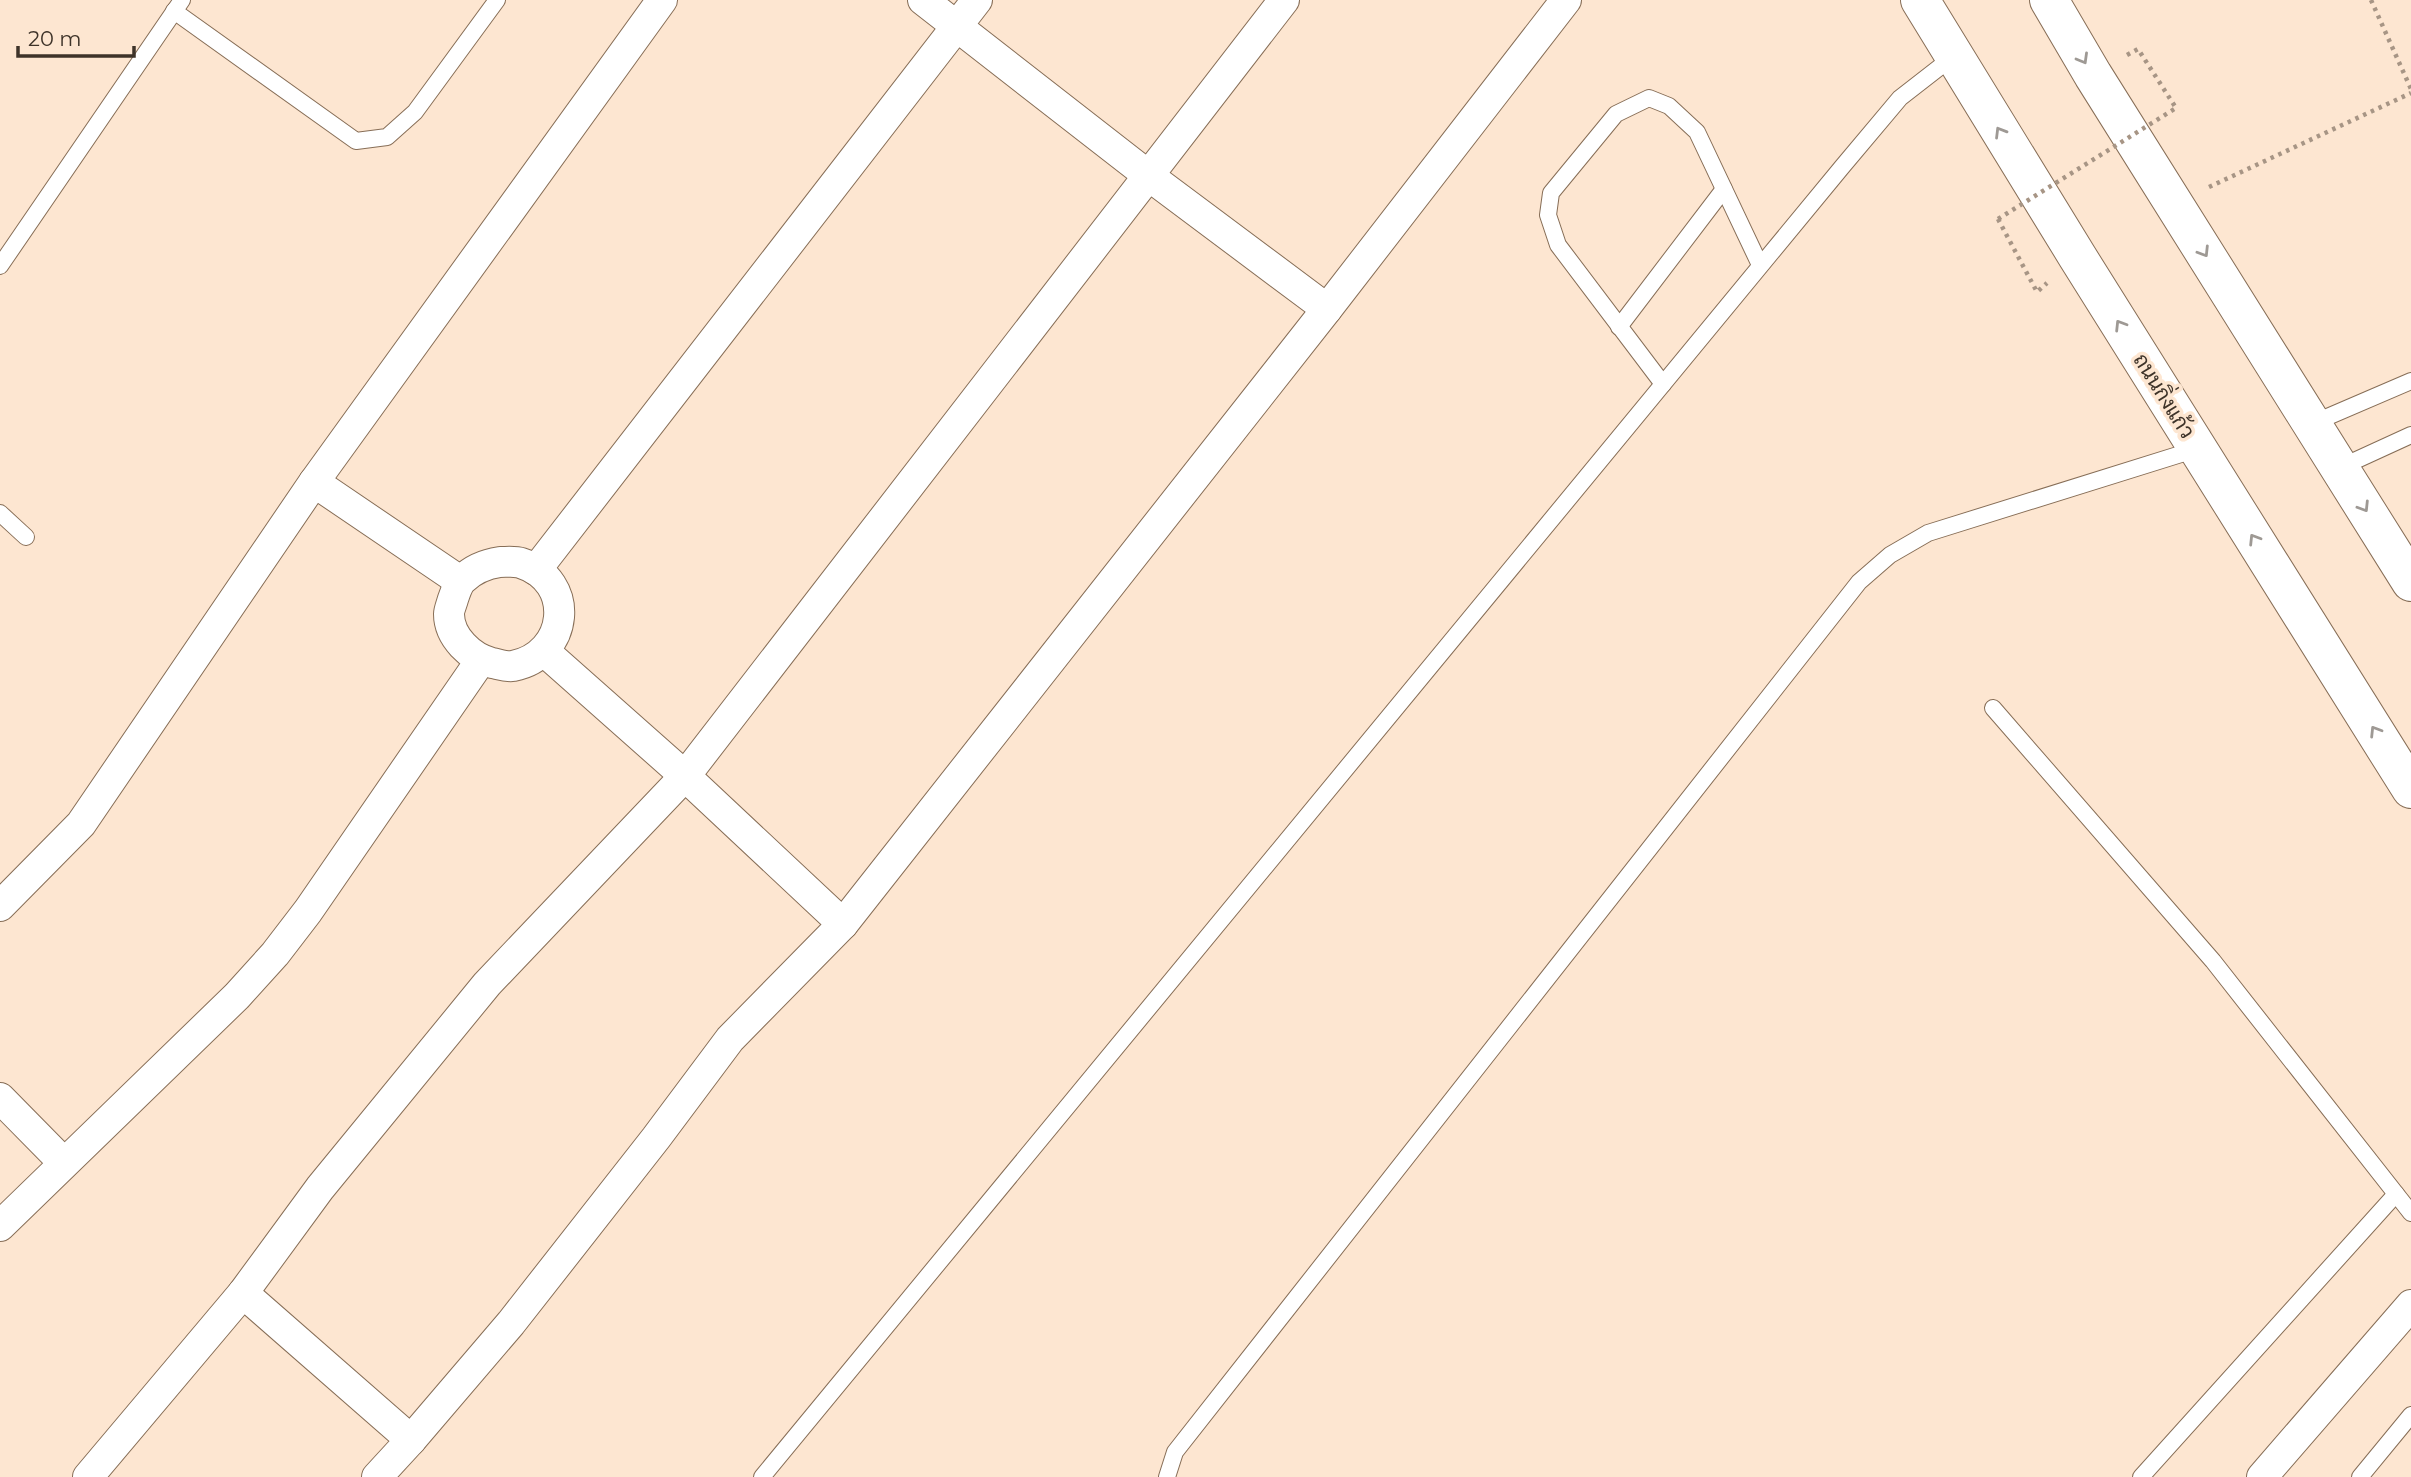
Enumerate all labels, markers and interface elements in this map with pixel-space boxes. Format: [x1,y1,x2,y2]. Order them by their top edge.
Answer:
scale bar [18,14,133,58]
text: 20 m [28,26,82,51]
one-way arrow [2075,51,2088,64]
one-way arrow [1996,126,2009,139]
one-way arrow [2195,244,2208,257]
one-way arrow [2115,320,2128,333]
street label: ถนนกิ่งแก้ว [2128,345,2205,443]
one-way arrow [2355,499,2368,512]
one-way arrow [2249,533,2262,546]
one-way arrow [2370,726,2383,739]

